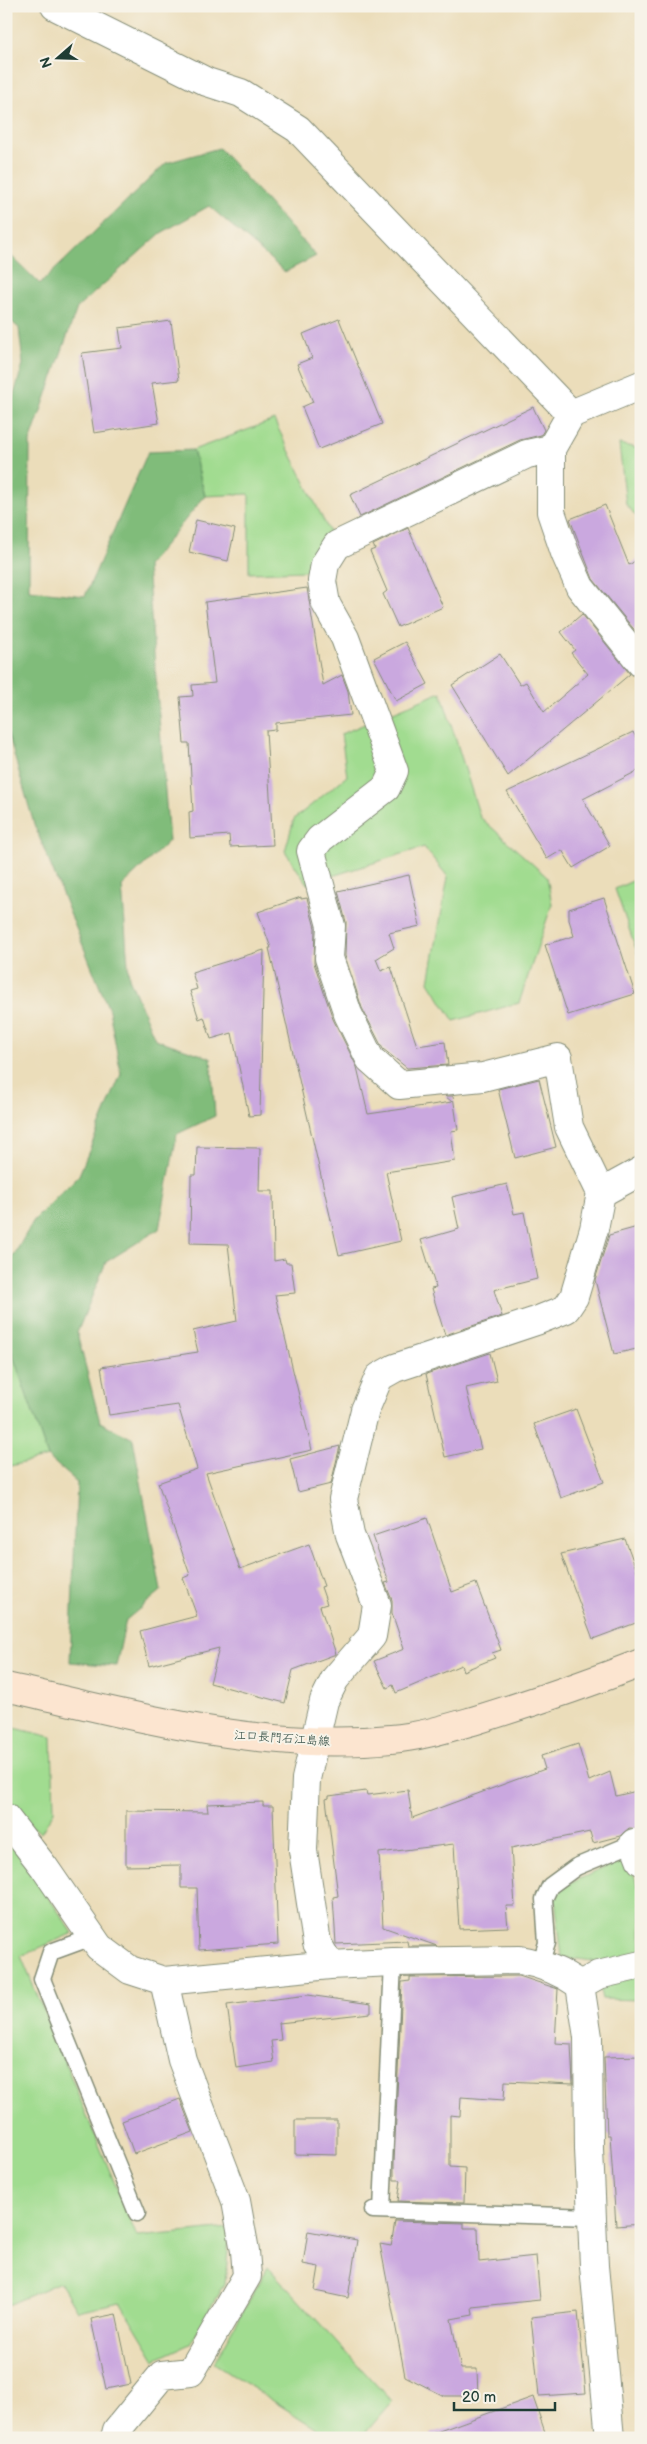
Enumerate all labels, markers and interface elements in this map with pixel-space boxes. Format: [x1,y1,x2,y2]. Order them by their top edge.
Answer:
north arrow [32,32,82,82]
text: N [36,54,56,70]
street label: 江口長門石江島線 [234,1728,330,1749]
scale bar [454,2379,556,2411]
text: 20 m [462,2388,496,2407]

